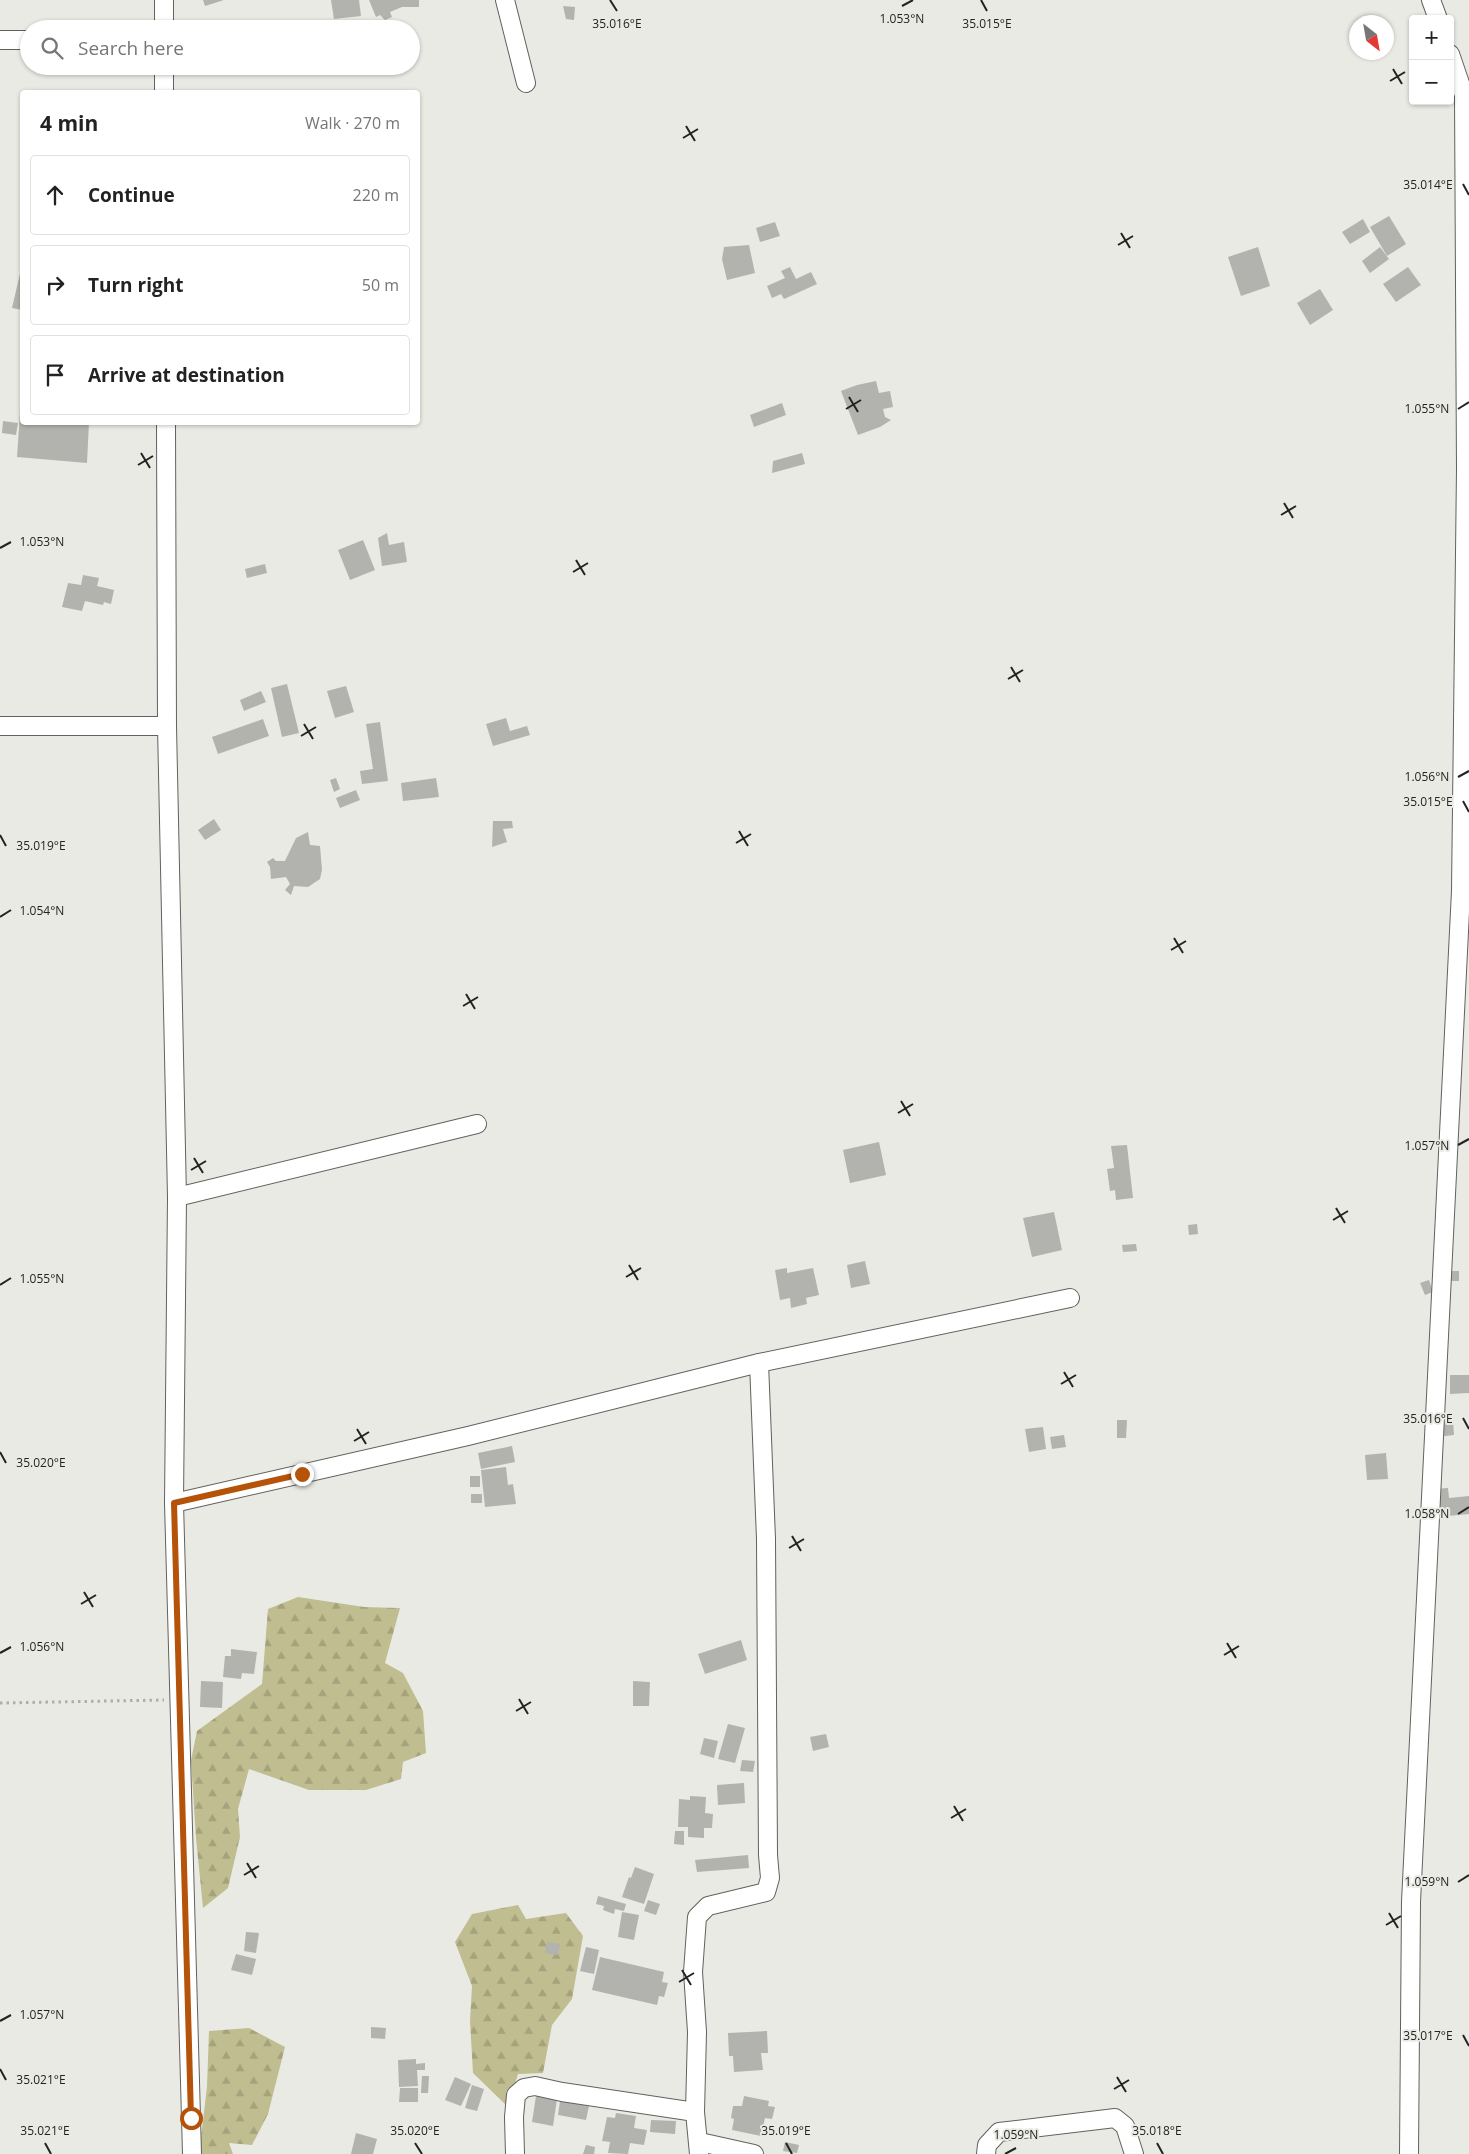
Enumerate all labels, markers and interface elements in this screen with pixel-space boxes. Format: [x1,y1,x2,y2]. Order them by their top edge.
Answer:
text: 1.053°N [880,10,924,27]
text: 35.016°E [592,15,642,32]
text: 35.015°E [962,15,1012,32]
north arrow [1349,15,1394,60]
map controls [1409,15,1454,105]
button: + [1409,15,1454,60]
search box [20,20,420,75]
icon: search [38,34,66,62]
text: Search here [78,35,184,61]
button: − [1409,60,1454,105]
text: 4 min [40,109,98,137]
text: Walk · 270 m [305,112,400,134]
text: 35.014°E [1403,176,1453,193]
icon: ahead [41,181,69,209]
text: Continue [88,182,175,208]
text: 220 m [353,184,399,206]
icon: right [41,271,69,299]
text: Turn right [88,272,183,298]
text: 50 m [362,274,399,296]
icon: arrive [41,361,69,389]
text: Arrive at destination [88,362,285,388]
text: 1.055°N [1405,400,1449,417]
text: 1.053°N [20,533,64,550]
text: 1.056°N [1405,768,1449,785]
text: 35.015°E [1403,793,1453,810]
text: 35.019°E [16,837,66,854]
text: 1.054°N [20,902,64,919]
text: 1.057°N [1405,1137,1449,1154]
text: 1.055°N [20,1270,64,1287]
text: 35.016°E [1403,1410,1453,1427]
text: 35.020°E [16,1454,66,1471]
route end [291,1463,314,1486]
text: 1.058°N [1405,1505,1449,1522]
text: 1.056°N [20,1638,64,1655]
text: 1.059°N [1405,1873,1449,1890]
text: 1.057°N [20,2006,64,2023]
text: 35.017°E [1403,2027,1453,2044]
text: 35.021°E [16,2071,66,2088]
route start [180,2107,203,2130]
text: 35.021°E [20,2122,70,2139]
text: 35.020°E [390,2122,440,2139]
text: 35.019°E [761,2122,811,2139]
text: 35.018°E [1132,2122,1182,2139]
text: 1.059°N [994,2126,1038,2143]

